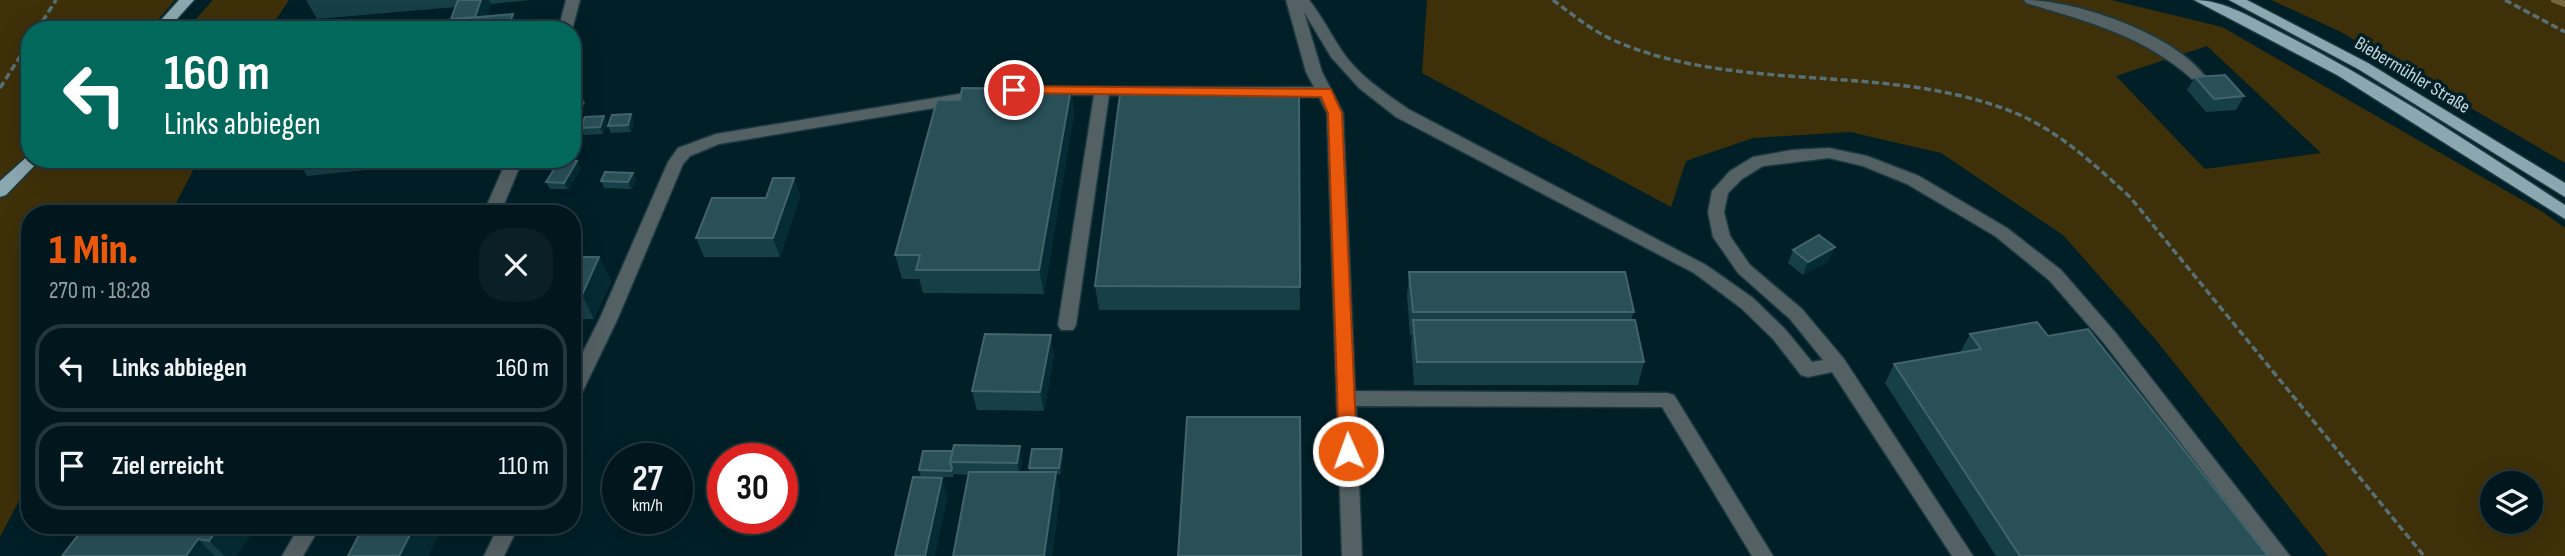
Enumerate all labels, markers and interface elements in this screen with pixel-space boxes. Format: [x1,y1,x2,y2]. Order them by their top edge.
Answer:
street label: Biebermühler Straße [2350,32,2474,119]
text: 160 m [164,45,270,104]
icon: left [49,49,140,140]
pin [984,60,1044,120]
icon: arrive [995,71,1033,109]
text: Links abbiegen [164,105,321,144]
text: 1 Min. [49,225,138,276]
button: close [479,228,553,302]
text: 270 m · 18:28 [49,277,150,305]
icon: left [53,349,91,387]
text: Links abbiegen [112,353,247,384]
text: 160 m [496,353,549,384]
position arrow [1311,414,1385,488]
speed limit sign: 30 [707,443,798,534]
icon: arrive [53,447,91,485]
text: Ziel erreicht [112,451,224,482]
text: 110 m [498,451,549,482]
text: 27 [632,458,663,501]
map controls [2480,471,2543,534]
button: layers [2480,471,2543,534]
text: km/h [632,495,663,516]

